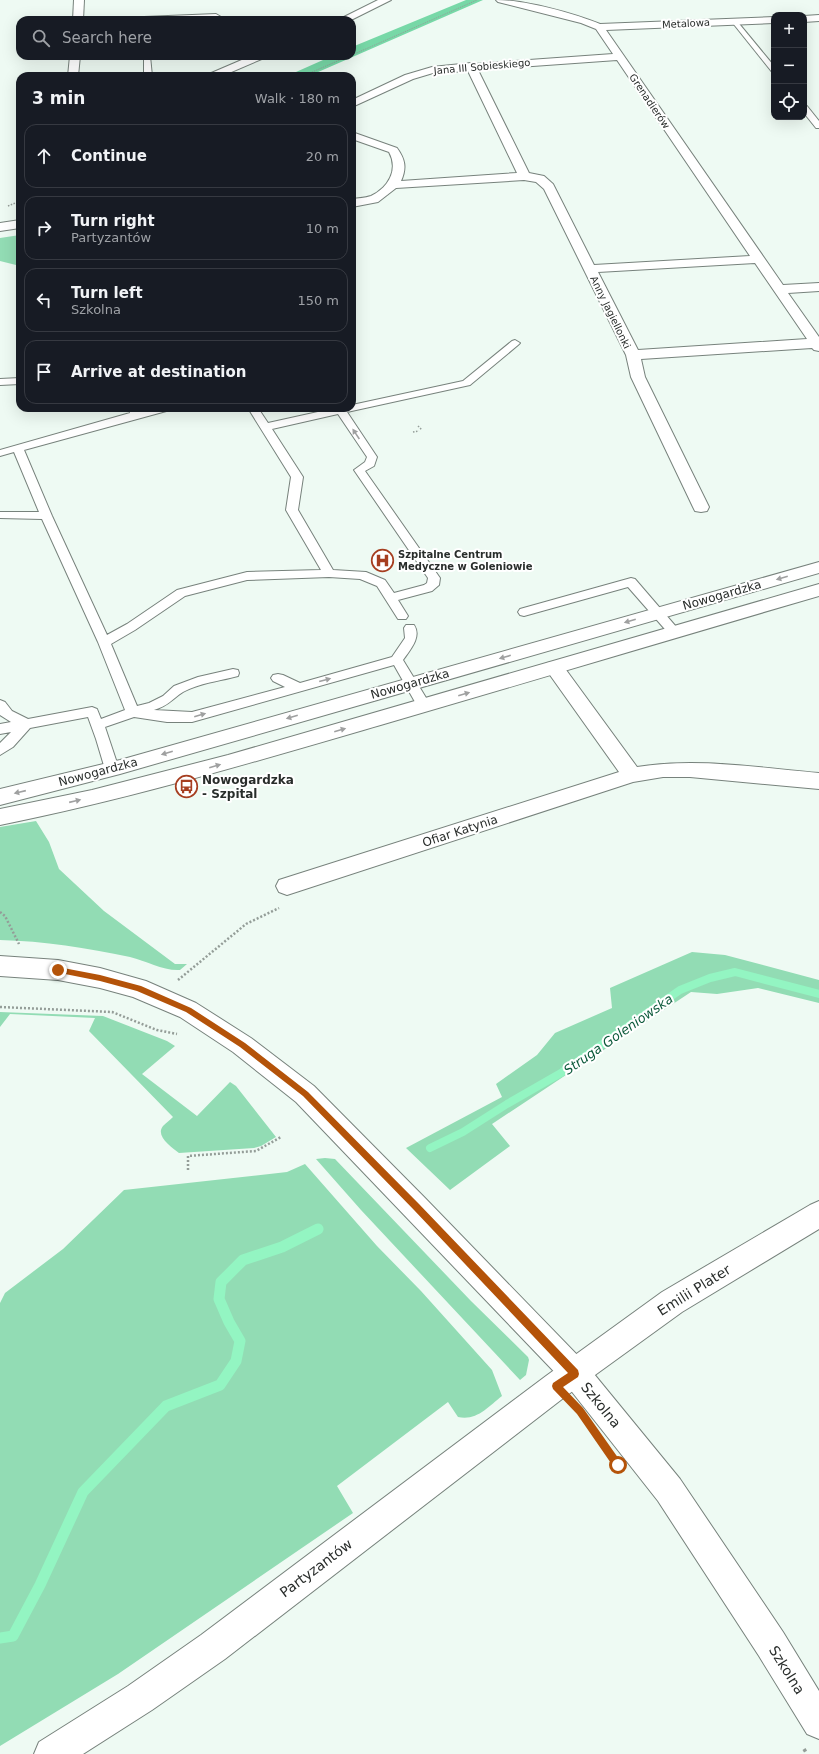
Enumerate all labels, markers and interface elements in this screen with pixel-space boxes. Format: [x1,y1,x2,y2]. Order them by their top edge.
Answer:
map controls [771,12,807,120]
button: + [771,12,807,48]
search box [16,16,356,60]
street label: Metalowa [662,17,710,30]
icon: search [30,27,52,49]
text: Search here [62,29,152,47]
button: − [771,48,807,84]
street label: Jana III Sobieskiego [432,57,531,76]
street label: Grenadierów [627,72,672,131]
button: locate [771,84,807,120]
text: 3 min [32,88,85,108]
text: Walk · 180 m [255,91,340,106]
icon: ahead [33,145,55,167]
text: Continue [71,147,147,165]
text: 20 m [306,149,339,164]
text: Turn right [71,212,155,230]
icon: right [33,217,55,239]
text: 10 m [306,221,339,236]
text: Partyzantów [71,230,151,245]
street label: Anny Jagiellonki [588,274,633,350]
text: Turn left [71,284,143,302]
icon: left [33,289,55,311]
text: 150 m [297,293,339,308]
text: Szkolna [71,302,121,317]
icon: arrive [33,361,55,383]
text: Arrive at destination [71,363,246,381]
one-way arrow [353,428,360,440]
hospital icon: Szpitalne Centrum Medyczne w Goleniowie [369,547,395,573]
place label: Szpitalne Centrum Medyczne w Goleniowie [398,549,533,572]
one-way arrow [775,575,788,581]
street label: Nowogardzka [681,577,763,613]
one-way arrow [623,618,635,624]
one-way arrow [498,654,510,660]
street label: Nowogardzka [369,666,451,702]
one-way arrow [319,677,331,683]
one-way arrow [459,691,471,697]
one-way arrow [193,711,206,717]
one-way arrow [286,714,298,720]
one-way arrow [334,727,346,733]
one-way arrow [161,750,173,756]
street label: Nowogardzka [57,755,139,789]
one-way arrow [209,763,221,769]
place label: Nowogardzka - Szpital [202,773,294,801]
bus stop icon: Nowogardzka - Szpital [174,774,200,800]
one-way arrow [14,790,26,796]
one-way arrow [69,798,81,804]
street label: Ofiar Katynia [421,812,499,850]
route end [49,961,67,979]
water label: Struga Goleniowska [561,991,676,1078]
street label: Emilii Plater [654,1261,734,1319]
street label: Szkolna [578,1379,624,1431]
route start [609,1456,627,1474]
street label: Partyzantów [277,1536,355,1600]
street label: Szkolna [766,1643,808,1697]

